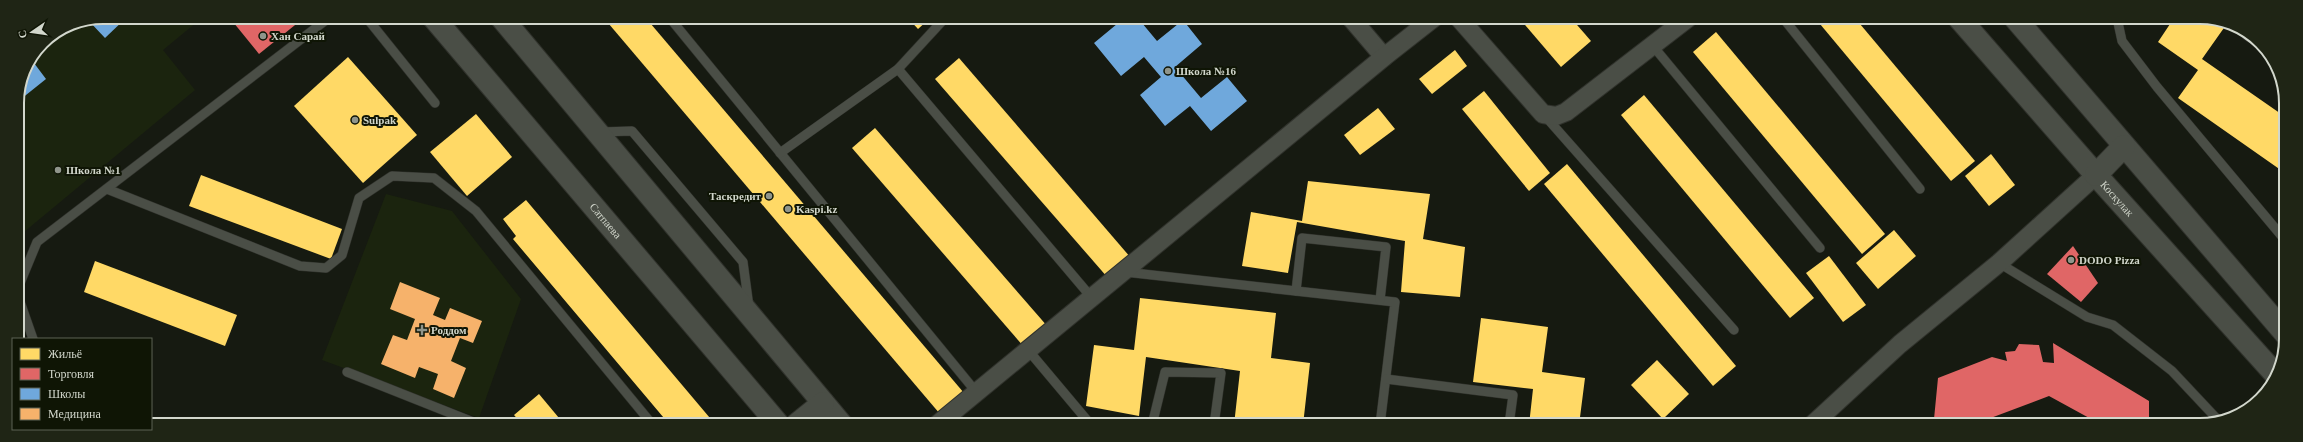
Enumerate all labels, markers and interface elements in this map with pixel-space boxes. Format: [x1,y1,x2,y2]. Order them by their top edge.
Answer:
north arrow [12,12,52,52]
text: С [16,29,29,39]
place label: Хан Сарай [271,30,326,42]
marker: Хан Сарай [258,31,268,41]
place label: Школа №16 [1176,65,1237,77]
marker: Школа №16 [1163,66,1173,76]
place label: Sulpak [363,114,397,126]
marker: Sulpak [350,115,360,125]
place label: Школа №1 [66,164,121,176]
marker: Школа №1 [53,165,63,175]
street label: Коскулак [2098,178,2137,219]
place label: Таскредит [709,190,762,202]
marker: Таскредит [764,191,774,201]
street label: Сатпаева [587,201,624,241]
place label: Kaspi.kz [796,203,837,215]
marker: Kaspi.kz [783,204,793,214]
place label: DODO Pizza [2079,254,2140,266]
marker: DODO Pizza [2066,255,2076,265]
marker: Роддом [416,324,428,336]
place label: Роддом [431,324,467,336]
legend [12,338,152,430]
text: Жильё [48,347,82,361]
text: Торговля [48,367,95,381]
text: Школы [48,387,85,401]
text: Медицина [48,407,101,421]

